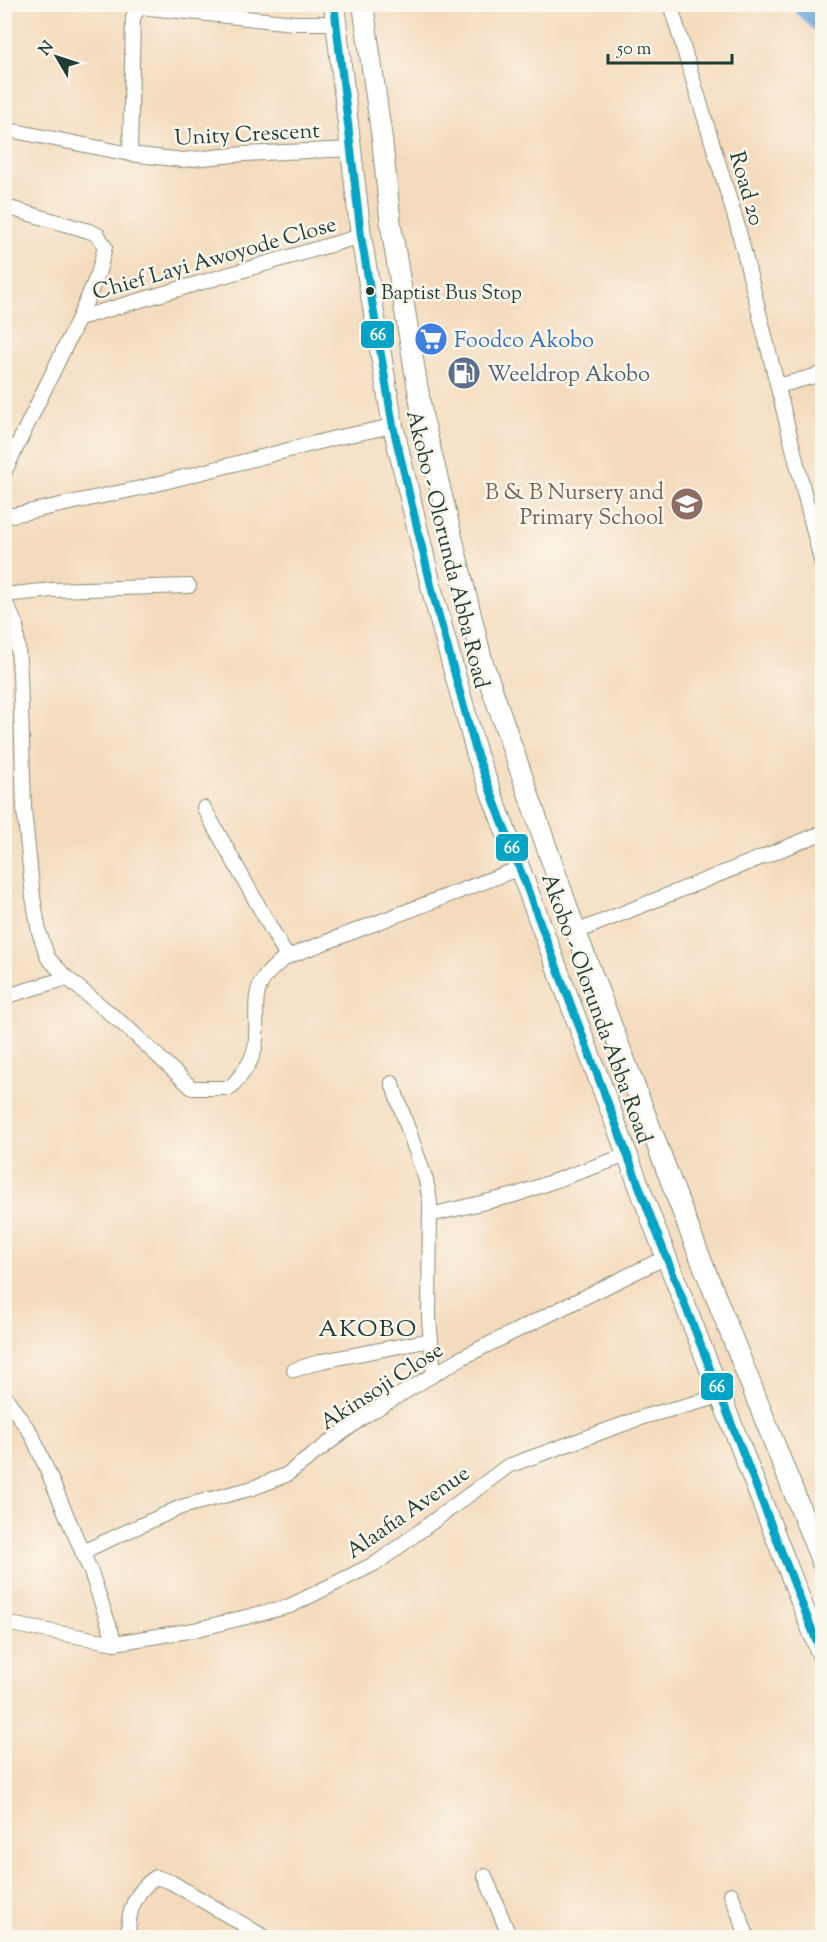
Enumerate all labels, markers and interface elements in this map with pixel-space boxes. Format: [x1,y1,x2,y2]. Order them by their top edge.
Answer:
north arrow [27,27,87,87]
scale bar [608,27,732,65]
text: N [34,37,60,61]
text: 50 m [616,37,652,63]
street label: Unity Crescent [174,116,321,156]
street label: Road 20 [719,148,771,230]
street label: Chief Layi Awoyode Close [89,210,341,310]
place label: Baptist Bus Stop [381,280,522,309]
marker: Baptist Bus Stop [364,285,376,297]
line badge: 66 [360,320,395,349]
supermarket icon: Foodco Akobo [413,321,449,357]
text: 66 [370,325,386,348]
place label: Foodco Akobo [454,326,594,358]
fuel station icon: Weeldrop Akobo [446,355,482,391]
place label: Weeldrop Akobo [487,360,650,392]
street label: Akobo - Olorunda Abba Road [396,407,496,692]
place label: B & B Nursery and Primary School [485,478,664,535]
school or university icon: B & B Nursery and Primary School [669,486,705,522]
line badge: 66 [495,833,529,862]
text: 66 [504,838,520,861]
street label: Akobo - Olorunda Abba Road [531,869,659,1149]
district label: AKOBO [318,1313,418,1347]
street label: Akinsoji Close [315,1336,451,1439]
line badge: 66 [700,1372,734,1401]
text: 66 [709,1377,725,1400]
street label: Alaafia Avenue [340,1459,477,1568]

